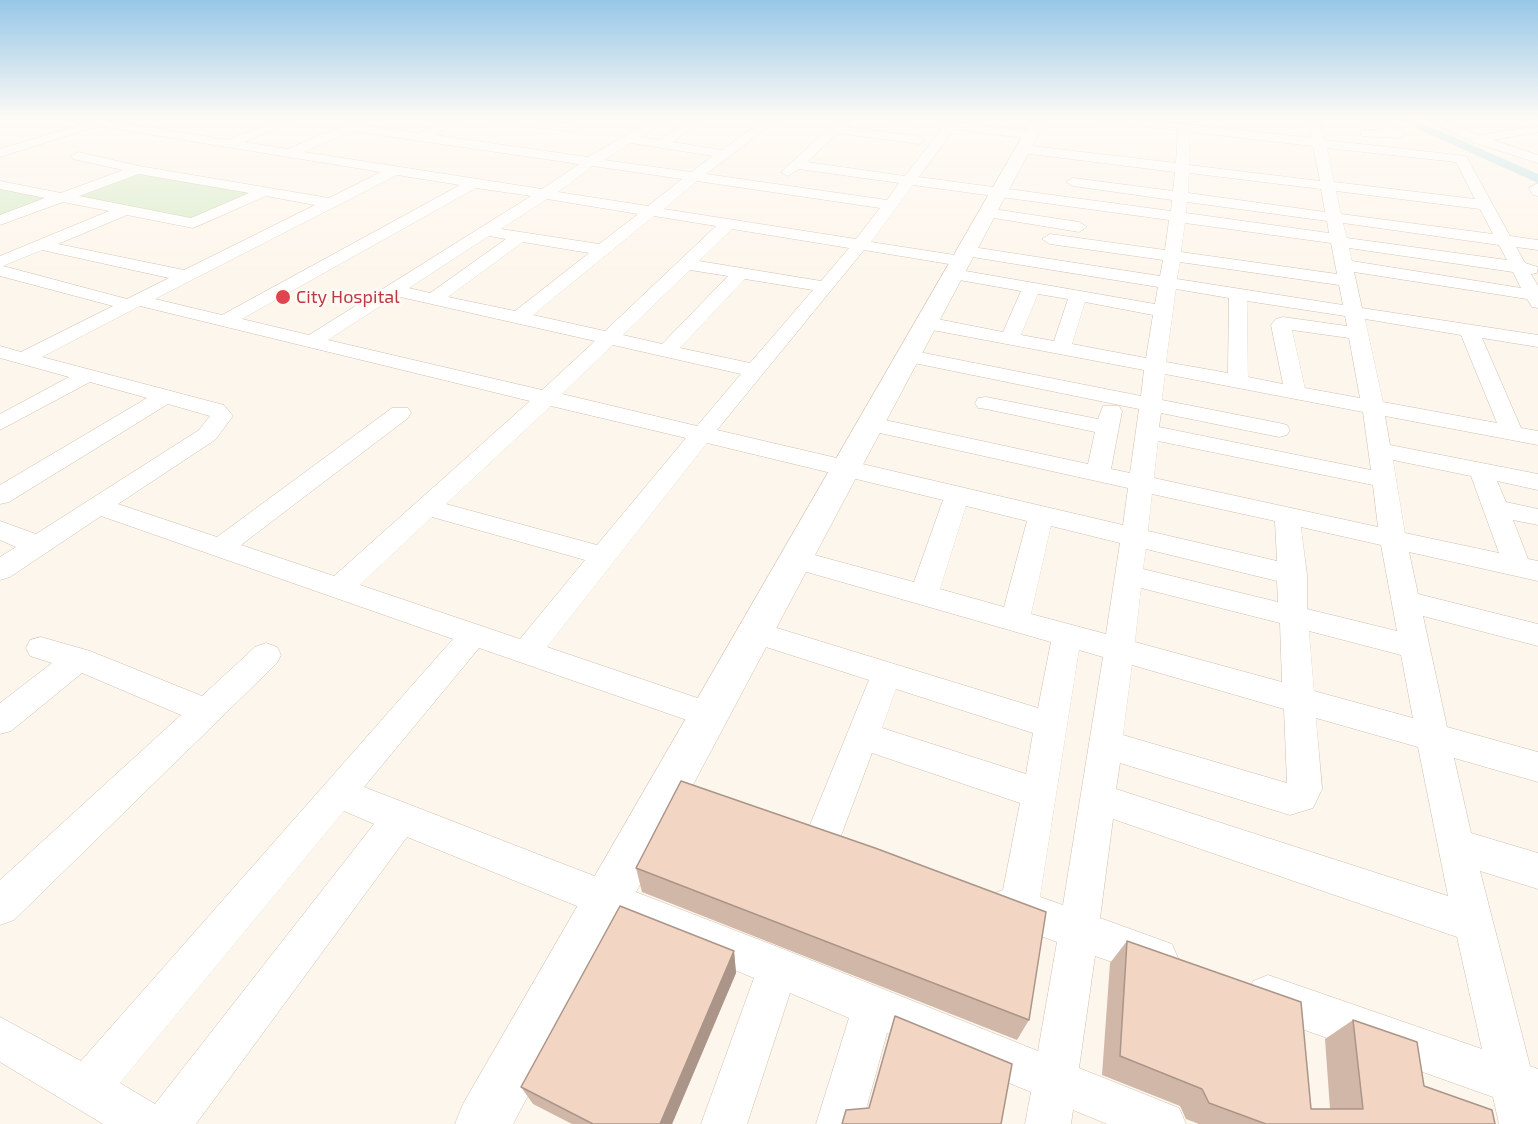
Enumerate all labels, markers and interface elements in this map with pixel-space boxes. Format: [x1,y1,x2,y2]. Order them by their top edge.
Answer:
place label: City Hospital [296,286,399,308]
marker: City Hospital [274,288,292,306]

